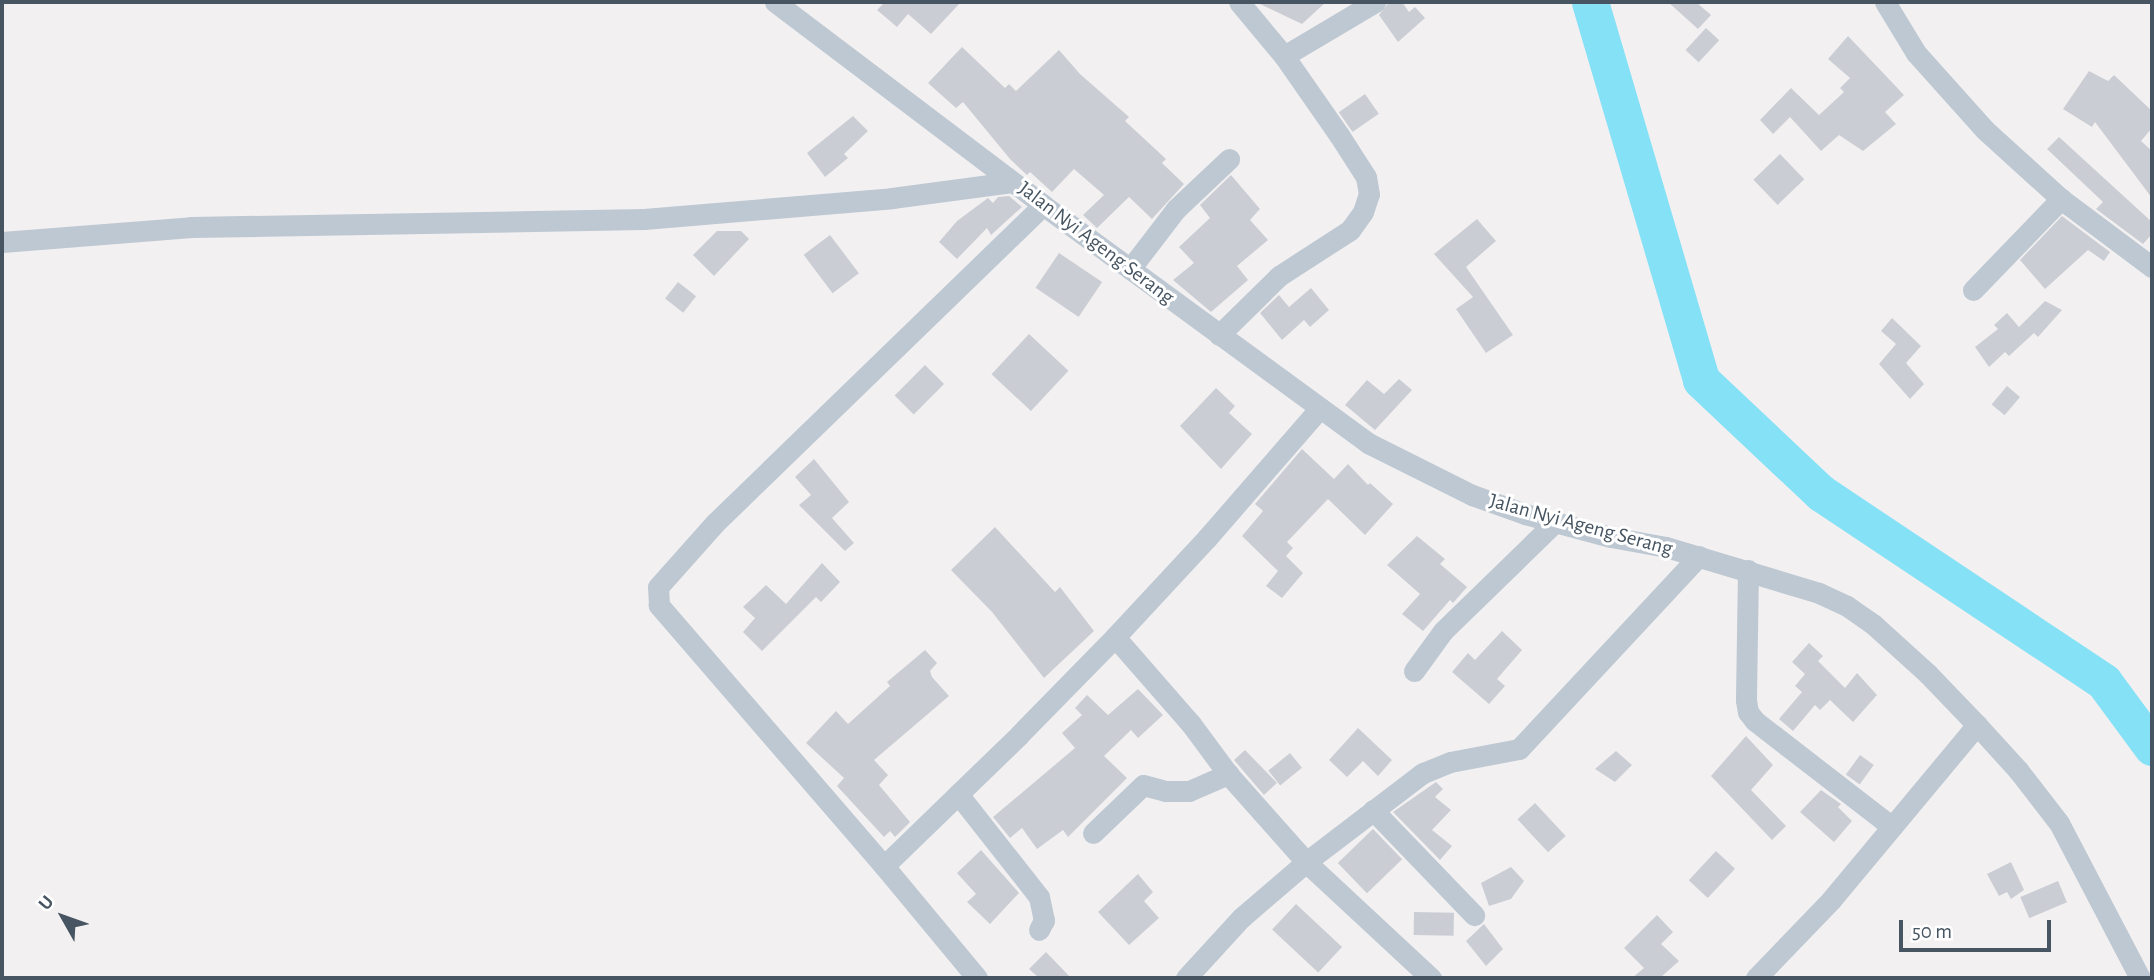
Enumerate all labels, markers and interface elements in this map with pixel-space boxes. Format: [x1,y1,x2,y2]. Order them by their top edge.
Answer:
street label: Jalan Nyi Ageng Serang [1013,176,1179,310]
street label: Jalan Nyi Ageng Serang [1487,488,1675,562]
north arrow [28,882,98,952]
text: U [35,892,58,914]
scale bar [1902,906,2054,950]
text: 50 m [1912,921,1952,942]

